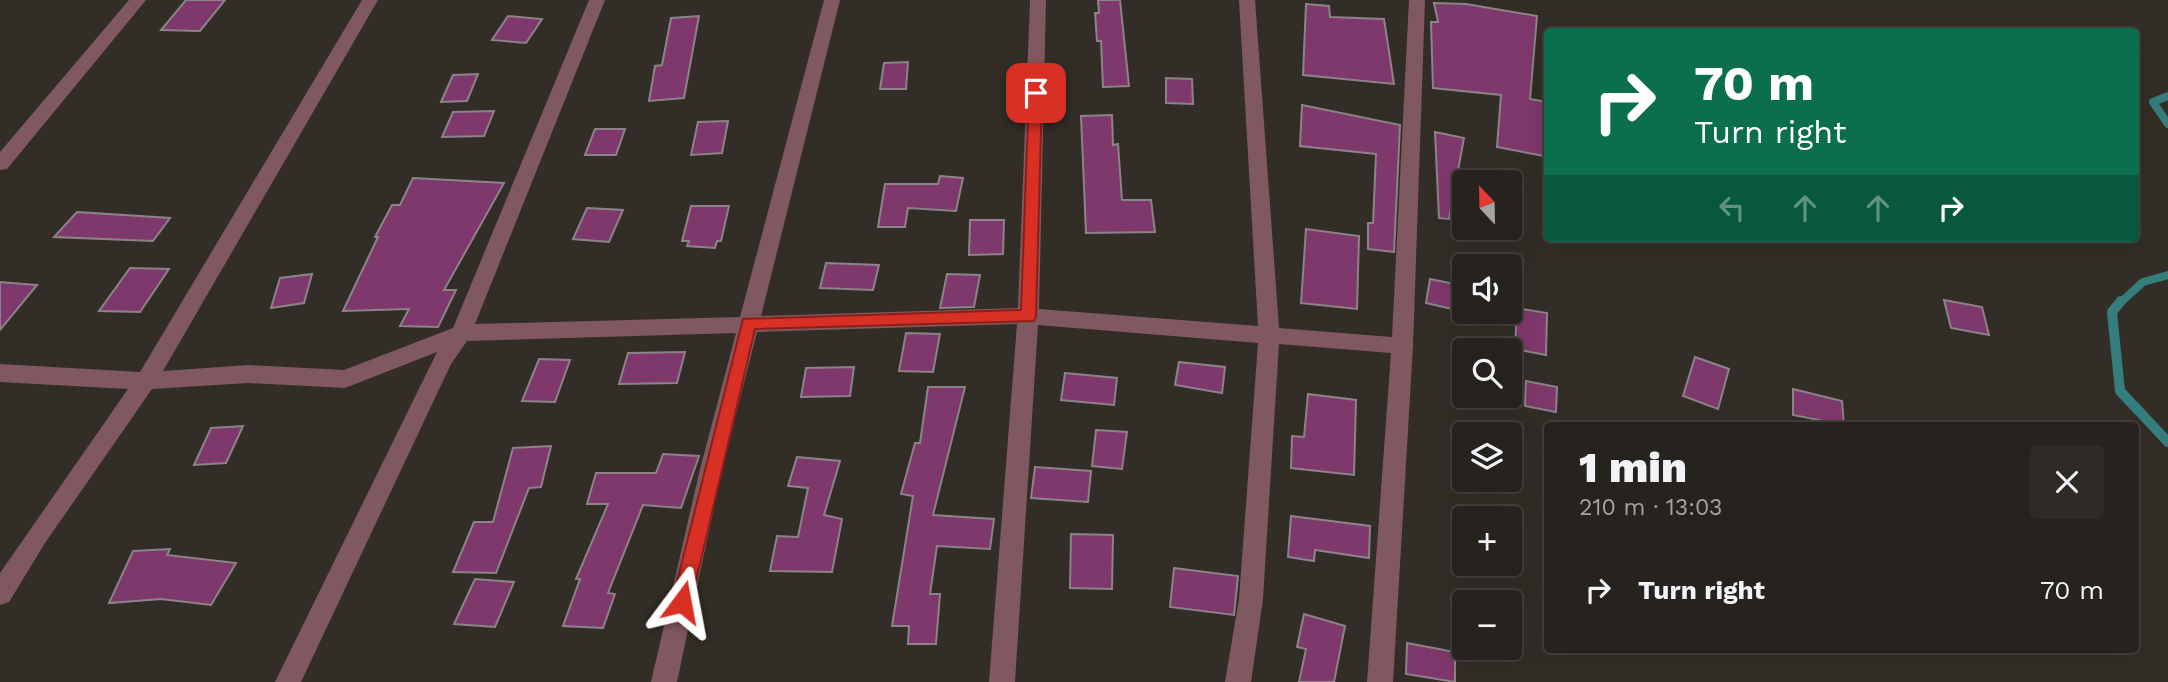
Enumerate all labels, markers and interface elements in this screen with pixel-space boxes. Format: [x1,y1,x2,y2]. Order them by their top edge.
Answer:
text: 70 m [1694,54,1814,112]
icon: right [1579,56,1670,147]
pin [1006,63,1066,123]
icon: arrive [1017,74,1055,112]
text: Turn right [1694,113,1846,151]
north arrow [1452,170,1522,240]
map controls [1452,170,1522,660]
icon: left [1713,189,1751,227]
icon: ahead [1786,189,1824,227]
icon: ahead [1859,189,1897,227]
icon: right [1932,189,1970,227]
button: sound [1452,254,1522,324]
button: search [1452,338,1522,408]
button: layers [1452,422,1522,492]
text: 1 min [1579,443,1687,492]
button: close [2030,445,2104,519]
text: 210 m · 13:03 [1579,494,1722,521]
button: + [1452,506,1522,576]
position arrow [645,565,719,639]
icon: right [1579,571,1617,609]
text: Turn right [1638,575,1765,605]
text: 70 m [2040,575,2104,605]
button: − [1452,590,1522,660]

